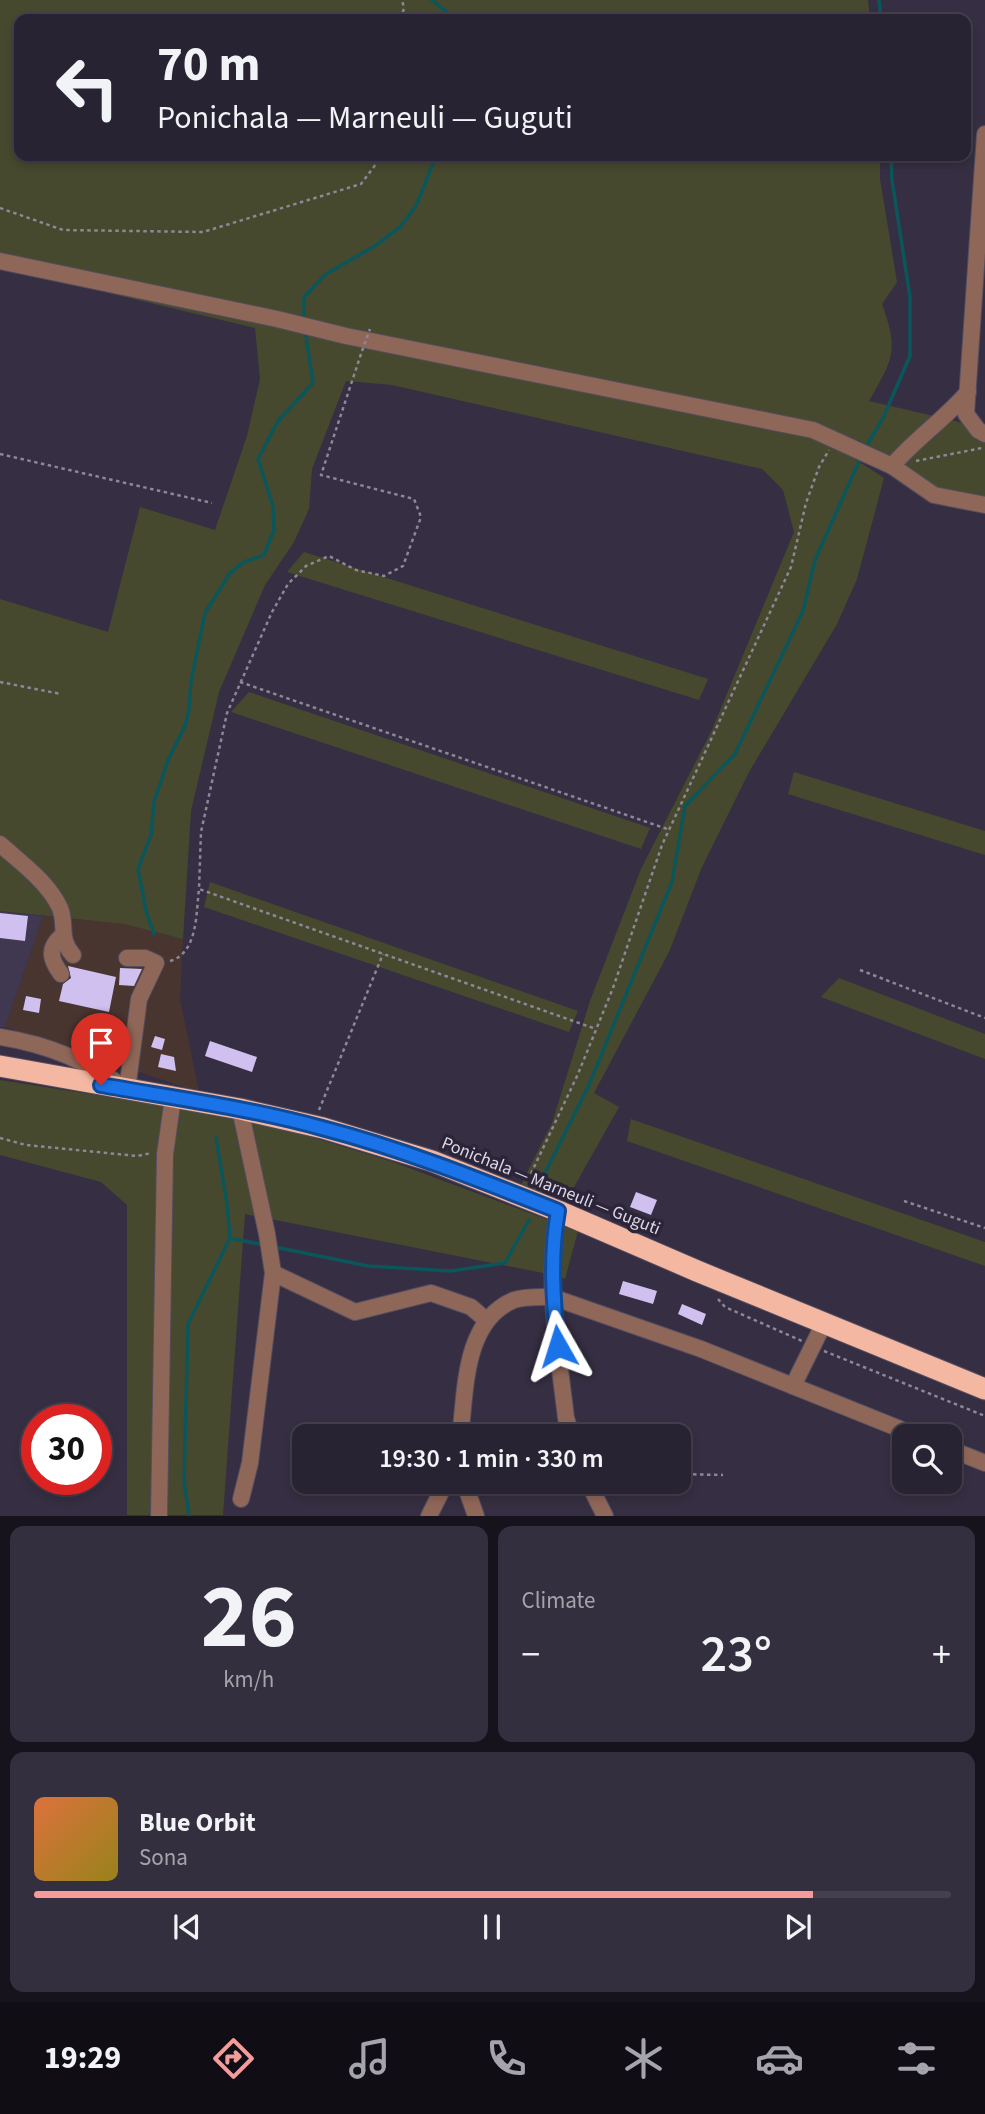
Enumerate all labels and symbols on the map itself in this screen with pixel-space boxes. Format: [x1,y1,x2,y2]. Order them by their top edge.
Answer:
pin [71,1013,131,1085]
street label: Ponichala — Marneuli — Guguti [438,1131,664,1241]
position arrow [521,1309,595,1383]
speed limit sign: 30 [21,1404,112,1495]

